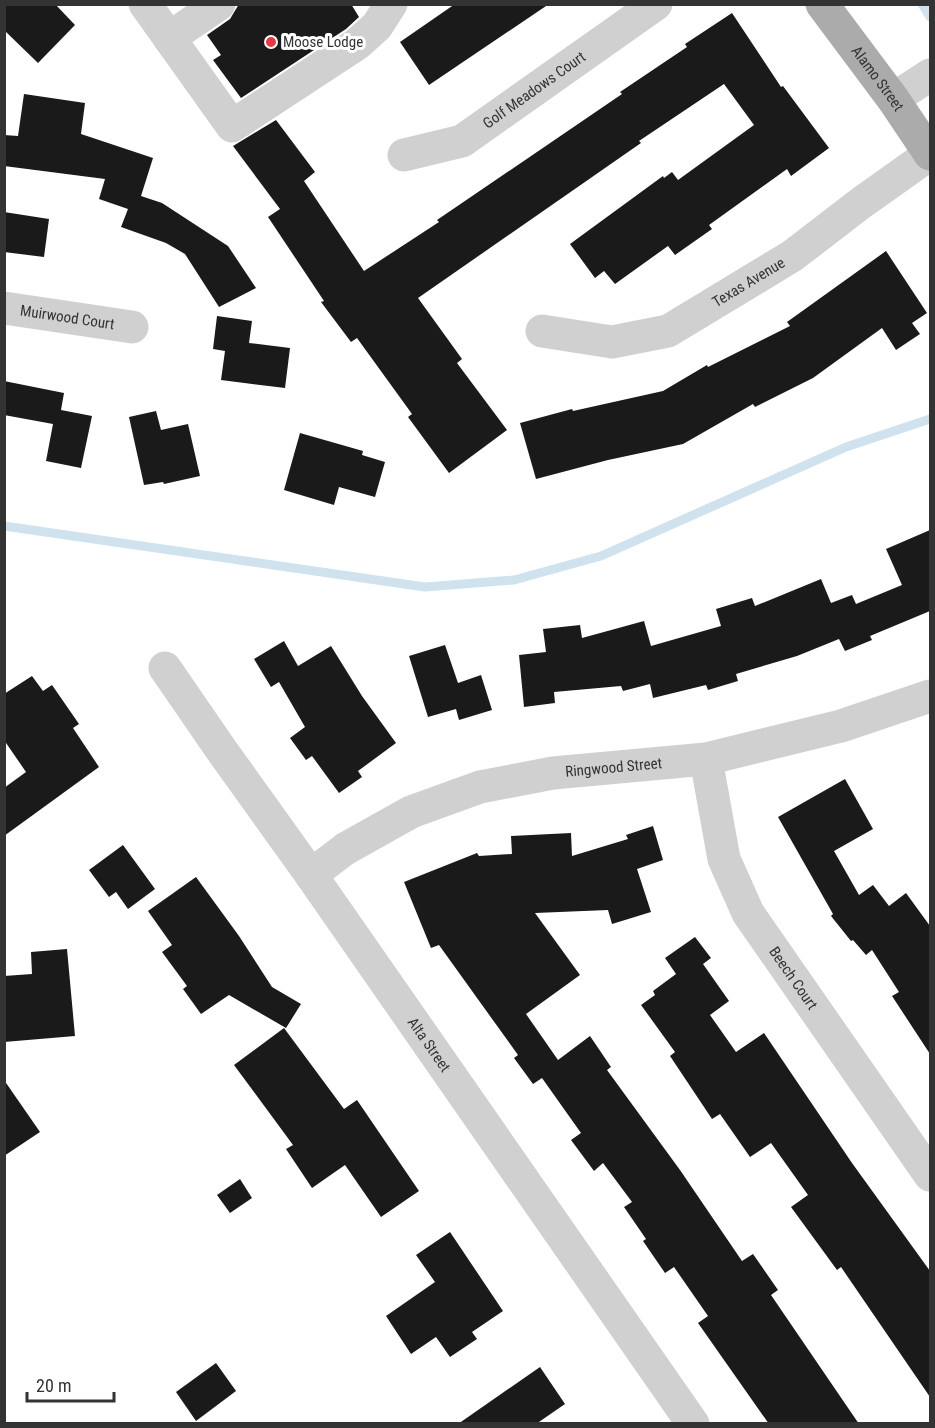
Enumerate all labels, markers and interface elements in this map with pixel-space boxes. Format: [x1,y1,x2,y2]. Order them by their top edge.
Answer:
place label: Moose Lodge [283,33,363,51]
marker: Moose Lodge [264,35,278,49]
street label: Alamo Street [847,42,908,115]
street label: Golf Meadows Court [479,48,589,132]
street label: Texas Avenue [709,254,788,311]
street label: Muirwood Court [19,302,116,333]
street label: Ringwood Street [564,754,663,781]
street label: Beech Court [765,943,821,1013]
street label: Alta Street [404,1014,454,1075]
scale bar [27,1365,114,1403]
text: 20 m [36,1375,71,1396]

